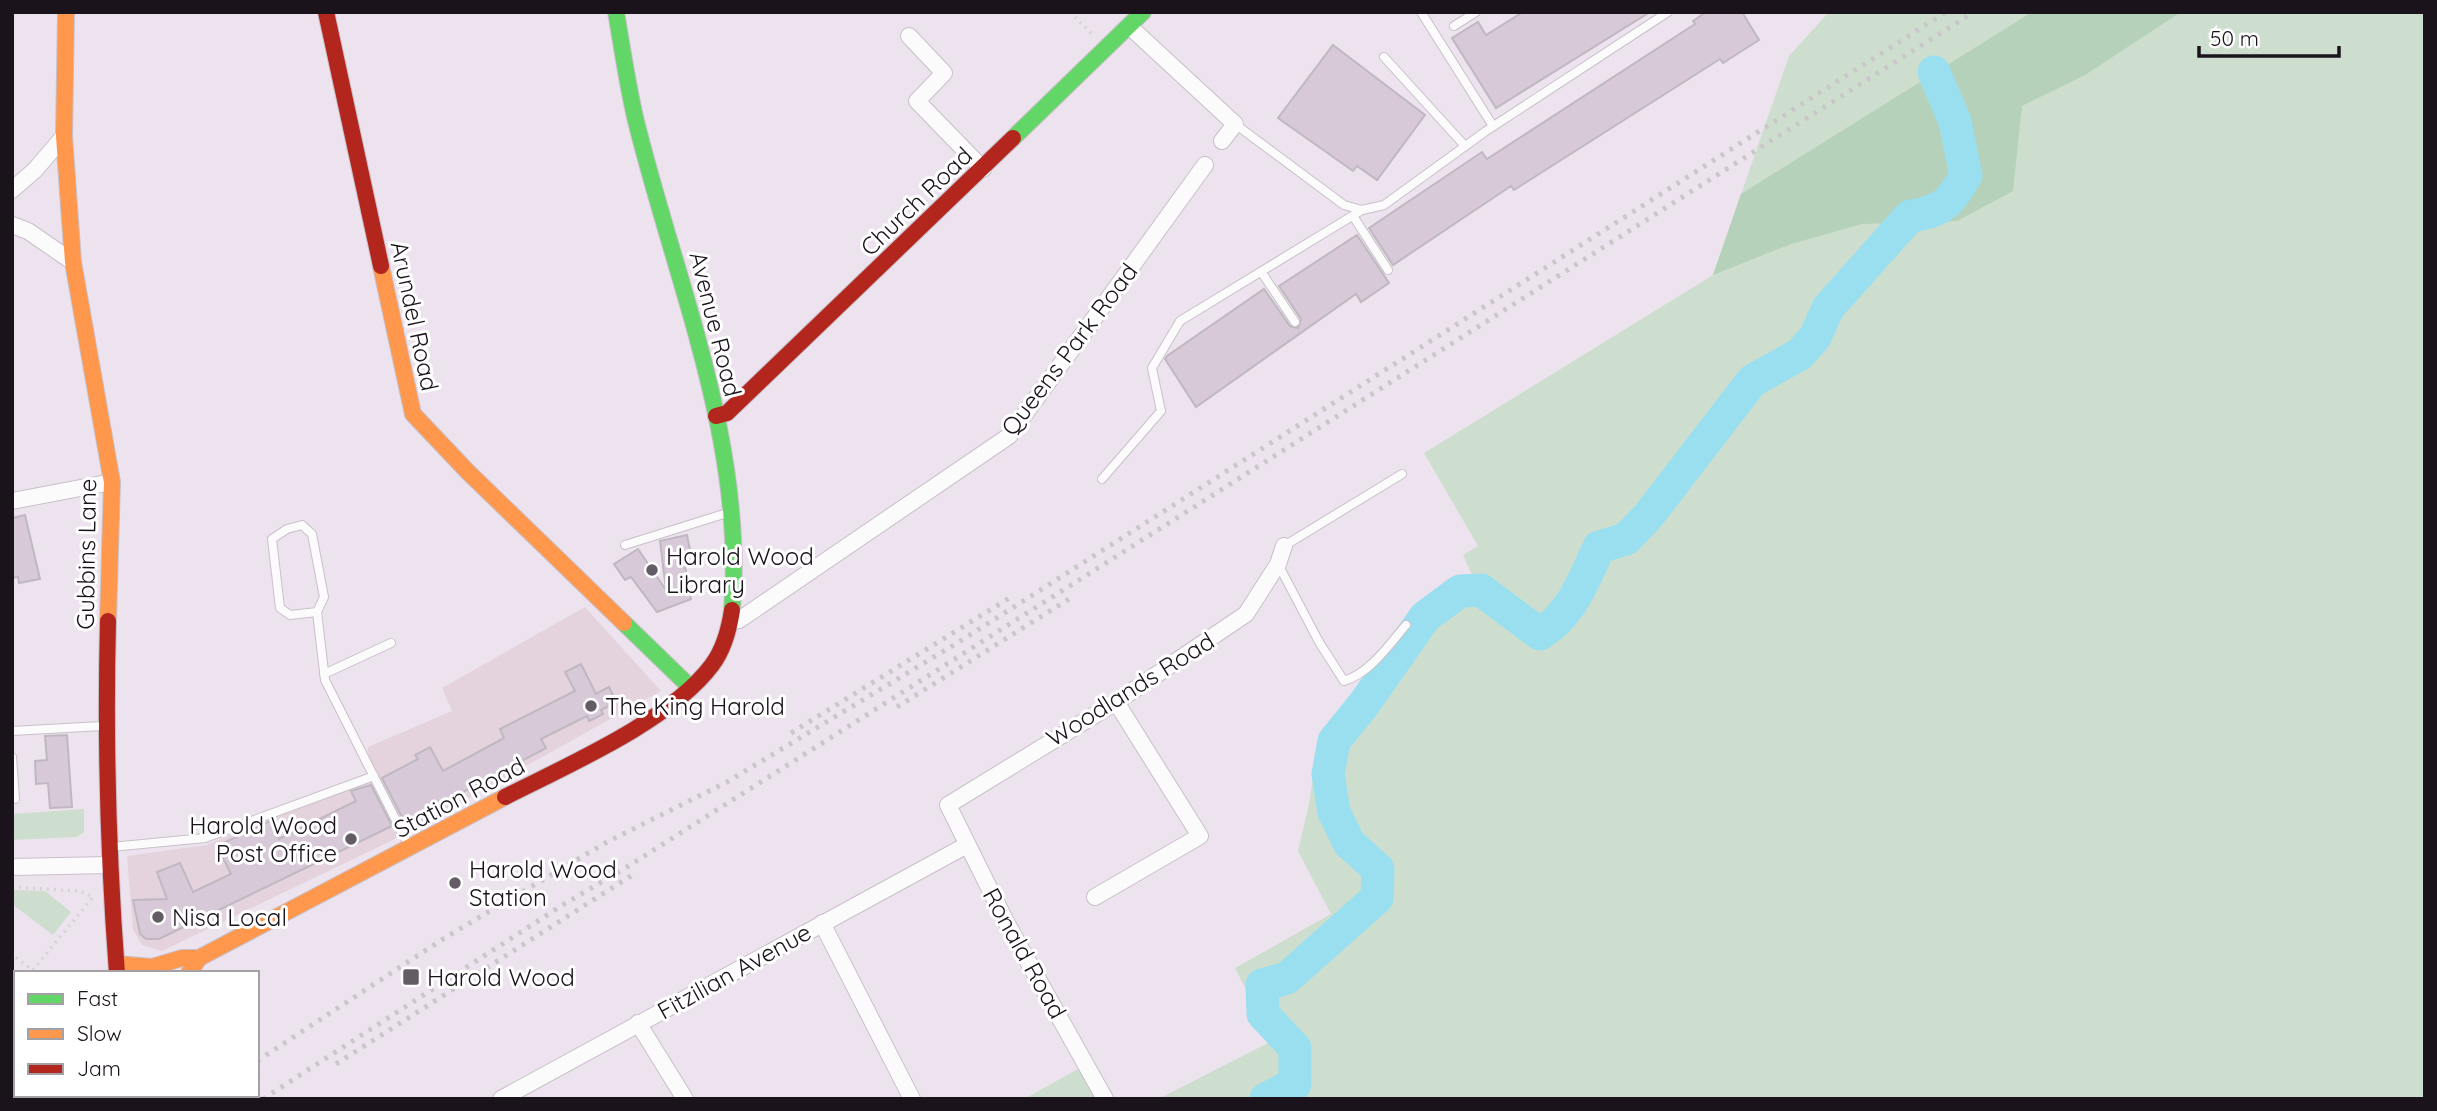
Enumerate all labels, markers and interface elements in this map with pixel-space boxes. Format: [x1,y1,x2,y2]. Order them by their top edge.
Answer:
scale bar [2199,14,2339,58]
text: 50 m [2210,25,2259,51]
street label: Church Road [854,140,978,262]
street label: Arundel Road [385,239,445,393]
street label: Avenue Road [684,248,748,400]
street label: Queens Park Road [994,257,1144,441]
street label: Gubbins Lane [70,478,102,630]
place label: Harold Wood Library [666,541,814,599]
marker: Harold Wood Library [644,562,660,578]
street label: Woodlands Road [1041,625,1219,753]
place label: The King Harold [605,691,785,721]
marker: The King Harold [583,698,599,714]
street label: Station Road [388,750,530,844]
place label: Harold Wood Post Office [189,810,337,868]
marker: Harold Wood Post Office [343,831,359,847]
place label: Harold Wood Station [469,854,617,912]
marker: Harold Wood Station [447,875,463,891]
street label: Ronald Road [977,882,1073,1024]
place label: Nisa Local [172,902,287,932]
marker: Nisa Local [150,909,166,925]
street label: Fitzilian Avenue [652,916,816,1026]
place label: Harold Wood [427,962,575,992]
marker: Harold Wood [401,967,421,987]
legend [14,971,259,1097]
text: Fast [77,985,118,1011]
text: Slow [77,1020,122,1046]
text: Jam [77,1055,121,1081]

